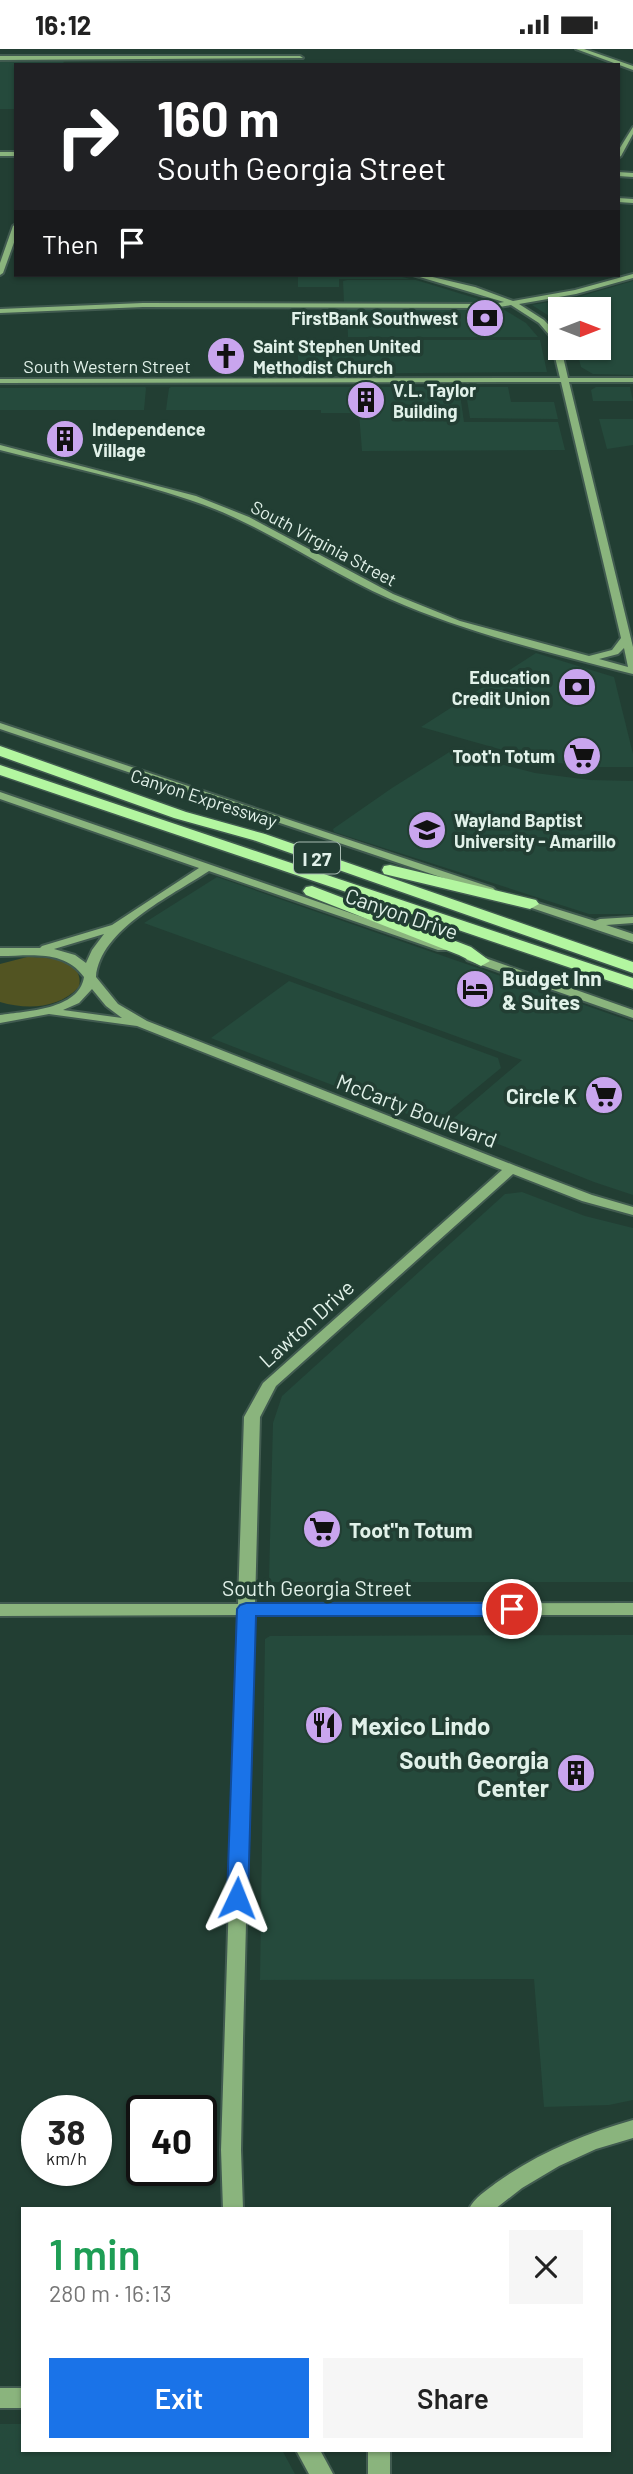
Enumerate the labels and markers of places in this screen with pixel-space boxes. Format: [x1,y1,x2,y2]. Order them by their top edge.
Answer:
bank icon: FirstBank Southwest [464,297,506,339]
place label: FirstBank Southwest [291,307,458,329]
church icon: Saint Stephen United Methodist Church [205,335,247,377]
place label: Saint Stephen United Methodist Church [253,335,421,378]
building icon: V.L. Taylor Building [345,379,387,421]
place label: V.L. Taylor Building [393,379,476,422]
building icon: Independence Village [44,418,86,460]
place label: Independence Village [92,418,206,461]
place label: Education Credit Union [452,666,550,709]
bank icon: Education Credit Union [556,666,598,708]
supermarket icon: Toot'n Totum [561,735,603,777]
place label: Toot'n Totum [453,745,555,767]
school or university icon: Wayland Baptist University - Amarillo [406,809,448,851]
place label: Wayland Baptist University - Amarillo [454,809,616,852]
place label: Budget Inn & Suites [502,965,602,1014]
hotel icon: Budget Inn & Suites [454,968,496,1010]
supermarket icon: Circle K [583,1074,625,1116]
place label: Circle K [506,1083,577,1108]
supermarket icon: Toot"n Totum [301,1508,343,1550]
place label: Toot"n Totum [349,1517,473,1542]
pin [482,1579,542,1639]
restaurant icon: Mexico Lindo [303,1704,345,1746]
place label: Mexico Lindo [351,1711,491,1740]
place label: South Georgia Center [399,1745,549,1802]
building icon: South Georgia Center [555,1752,597,1794]

